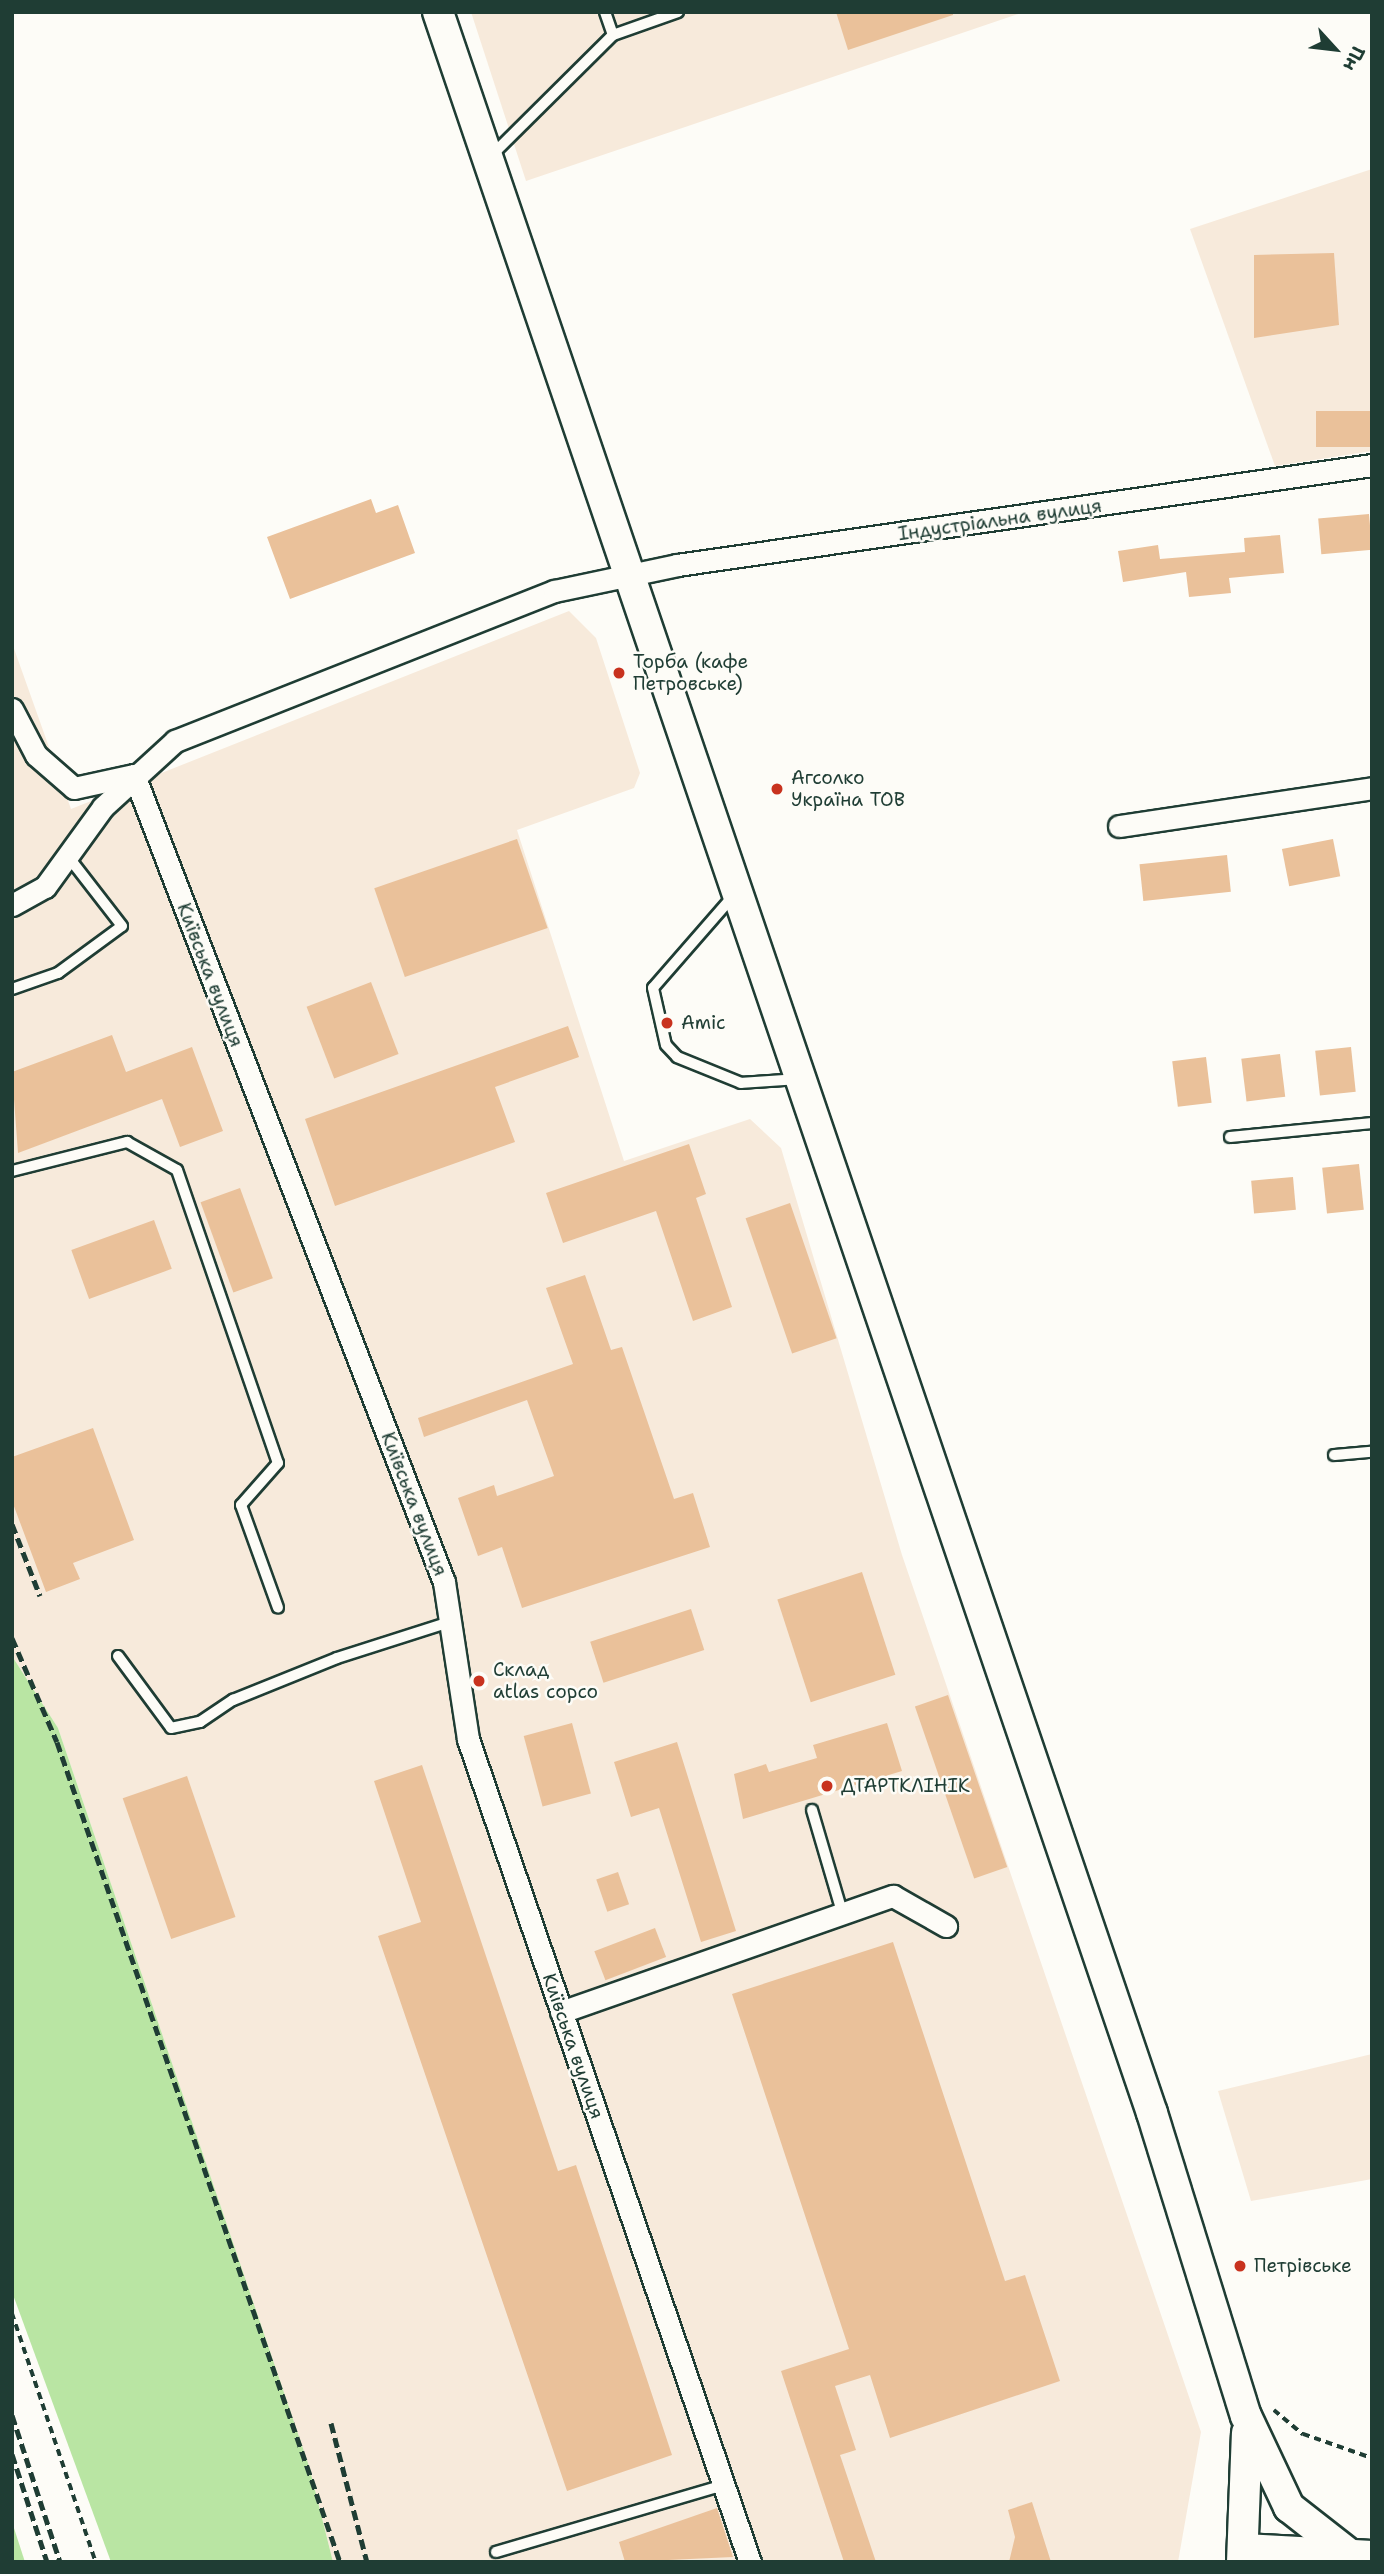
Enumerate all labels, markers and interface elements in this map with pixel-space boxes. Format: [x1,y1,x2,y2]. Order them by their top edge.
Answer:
north arrow [1300,14,1370,84]
text: Пн [1337,42,1371,76]
street label: Індустріальна вулиця [897,494,1103,546]
place label: Торба (кафе Петровське) [633,651,748,695]
marker: Торба (кафе Петровське) [611,665,627,681]
place label: Агсолко Україна ТОВ [791,767,905,811]
marker: Агсолко Україна ТОВ [769,781,785,797]
street label: Київська вулиця [172,900,248,1050]
place label: Amic [681,1012,726,1034]
marker: Amic [659,1015,675,1031]
street label: Київська вулиця [376,1429,452,1579]
place label: Склад atlas copco [493,1659,598,1703]
marker: Склад atlas copco [471,1673,487,1689]
place label: ДТАРТКЛІНІК [841,1775,970,1797]
marker: ДТАРТКЛІНІК [819,1778,835,1794]
street label: Київська вулиця [537,1970,609,2122]
place label: Петрівське [1254,2255,1352,2277]
marker: Петрівське [1232,2258,1248,2274]

